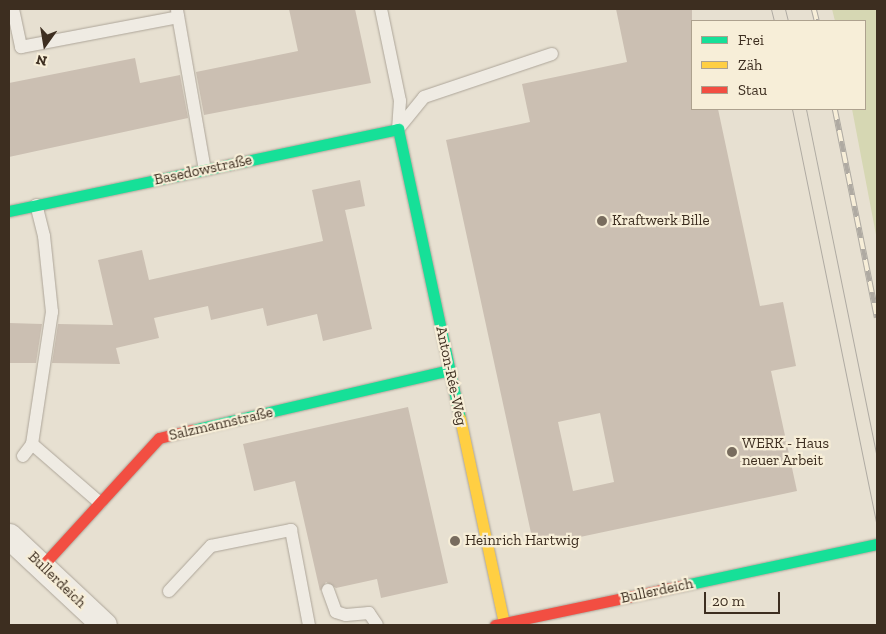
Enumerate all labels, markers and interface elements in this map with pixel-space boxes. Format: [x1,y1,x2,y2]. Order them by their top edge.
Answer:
north arrow [20,20,70,70]
legend [691,20,866,110]
text: Frei [738,31,764,49]
text: N [34,51,49,70]
text: Zäh [738,56,762,74]
text: Stau [738,81,767,99]
street label: Basedowstraße [152,151,254,189]
place label: Kraftwerk Bille [612,212,710,230]
marker: Kraftwerk Bille [596,215,608,227]
street label: Anton-Rée-Weg [432,325,470,427]
street label: Salzmannstraße [167,403,275,445]
place label: WERK - Haus neuer Arbeit [742,434,829,469]
marker: WERK - Haus neuer Arbeit [726,446,738,458]
place label: Heinrich Hartwig [465,532,579,550]
marker: Heinrich Hartwig [449,535,461,547]
street label: Bullerdeich [24,548,90,612]
street label: Bullerdeich [619,575,695,607]
scale bar [706,582,782,614]
text: 20 m [712,592,745,610]

